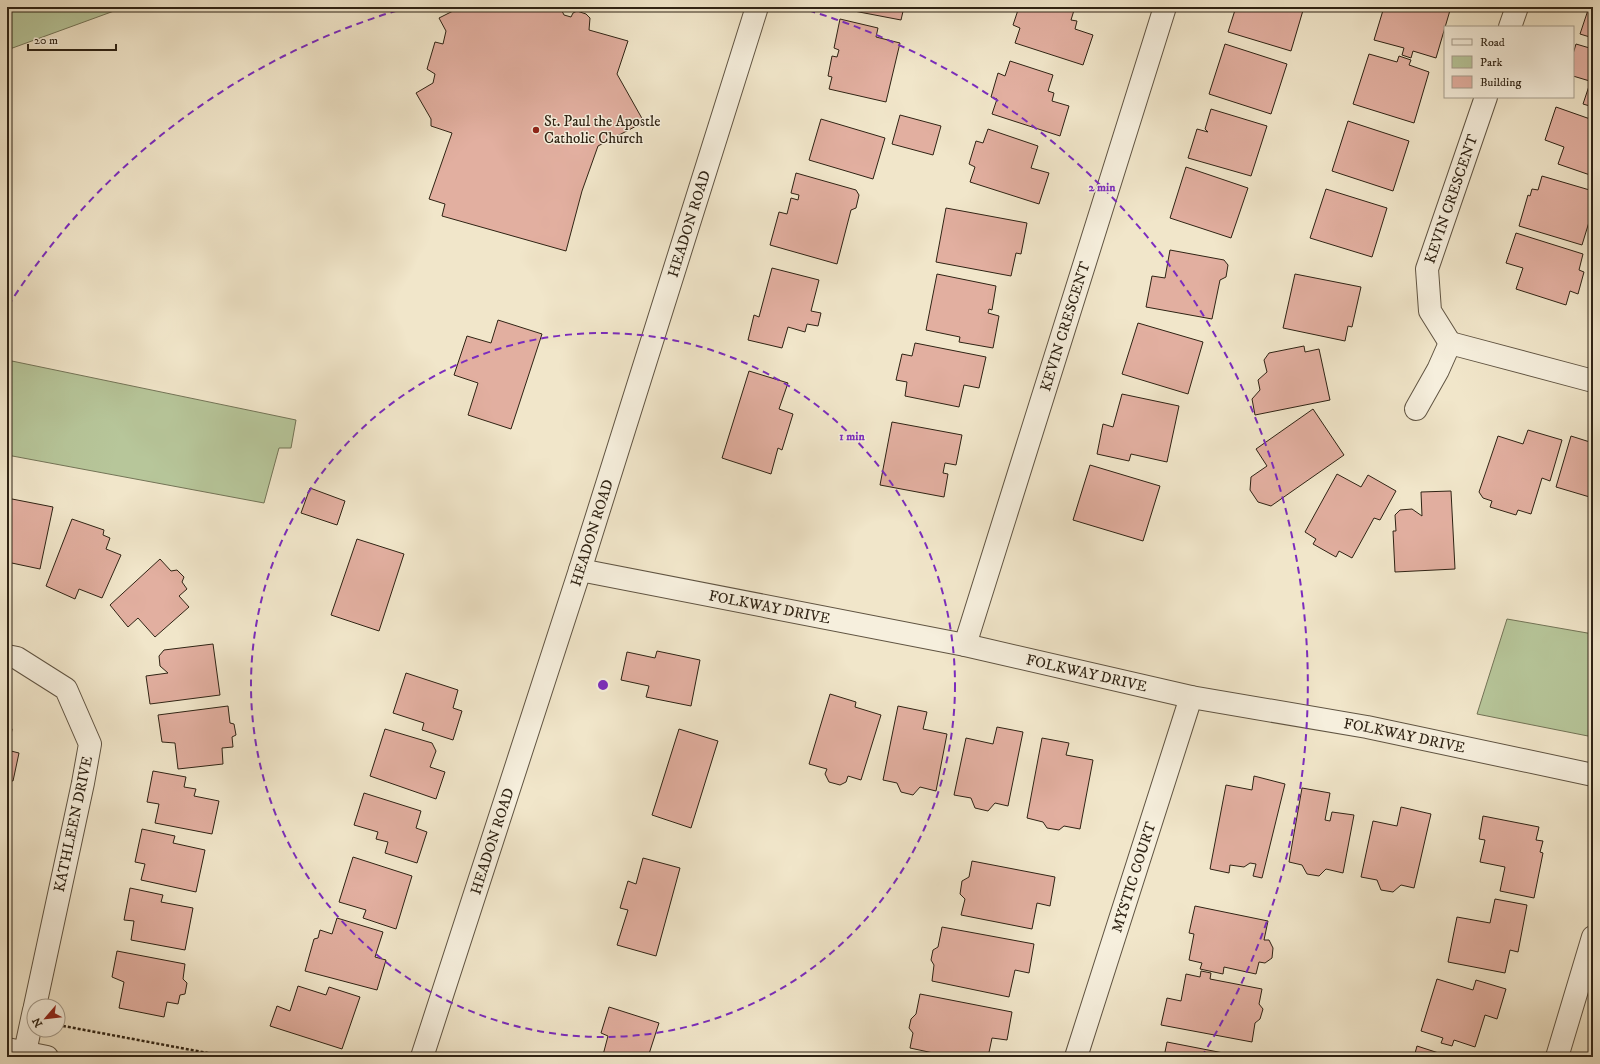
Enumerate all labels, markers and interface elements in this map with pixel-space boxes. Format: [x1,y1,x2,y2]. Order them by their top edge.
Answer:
scale bar [28,26,116,52]
legend [1444,26,1574,98]
text: 20 m [34,33,58,48]
text: Road [1480,35,1505,50]
text: Park [1480,55,1502,70]
text: Building [1480,75,1521,90]
place label: St. Paul the Apostle Catholic Church [544,112,660,148]
marker: St. Paul the Apostle Catholic Church [531,125,541,135]
street label: KEVIN CRESCENT [1421,131,1483,266]
street label: HEADON ROAD [664,168,715,280]
text: 2 min [1089,180,1116,195]
street label: KEVIN CRESCENT [1036,259,1095,394]
text: 1 min [839,429,865,444]
street label: HEADON ROAD [566,477,618,589]
street label: FOLKWAY DRIVE [707,586,832,629]
street label: FOLKWAY DRIVE [1024,650,1149,697]
centre of rings [596,678,610,692]
street label: FOLKWAY DRIVE [1342,714,1467,758]
street label: KATHLEEN DRIVE [50,754,97,894]
street label: HEADON ROAD [466,785,519,897]
street label: MYSTIC COURT [1107,819,1161,935]
north arrow [26,998,66,1038]
text: N [30,1015,46,1029]

